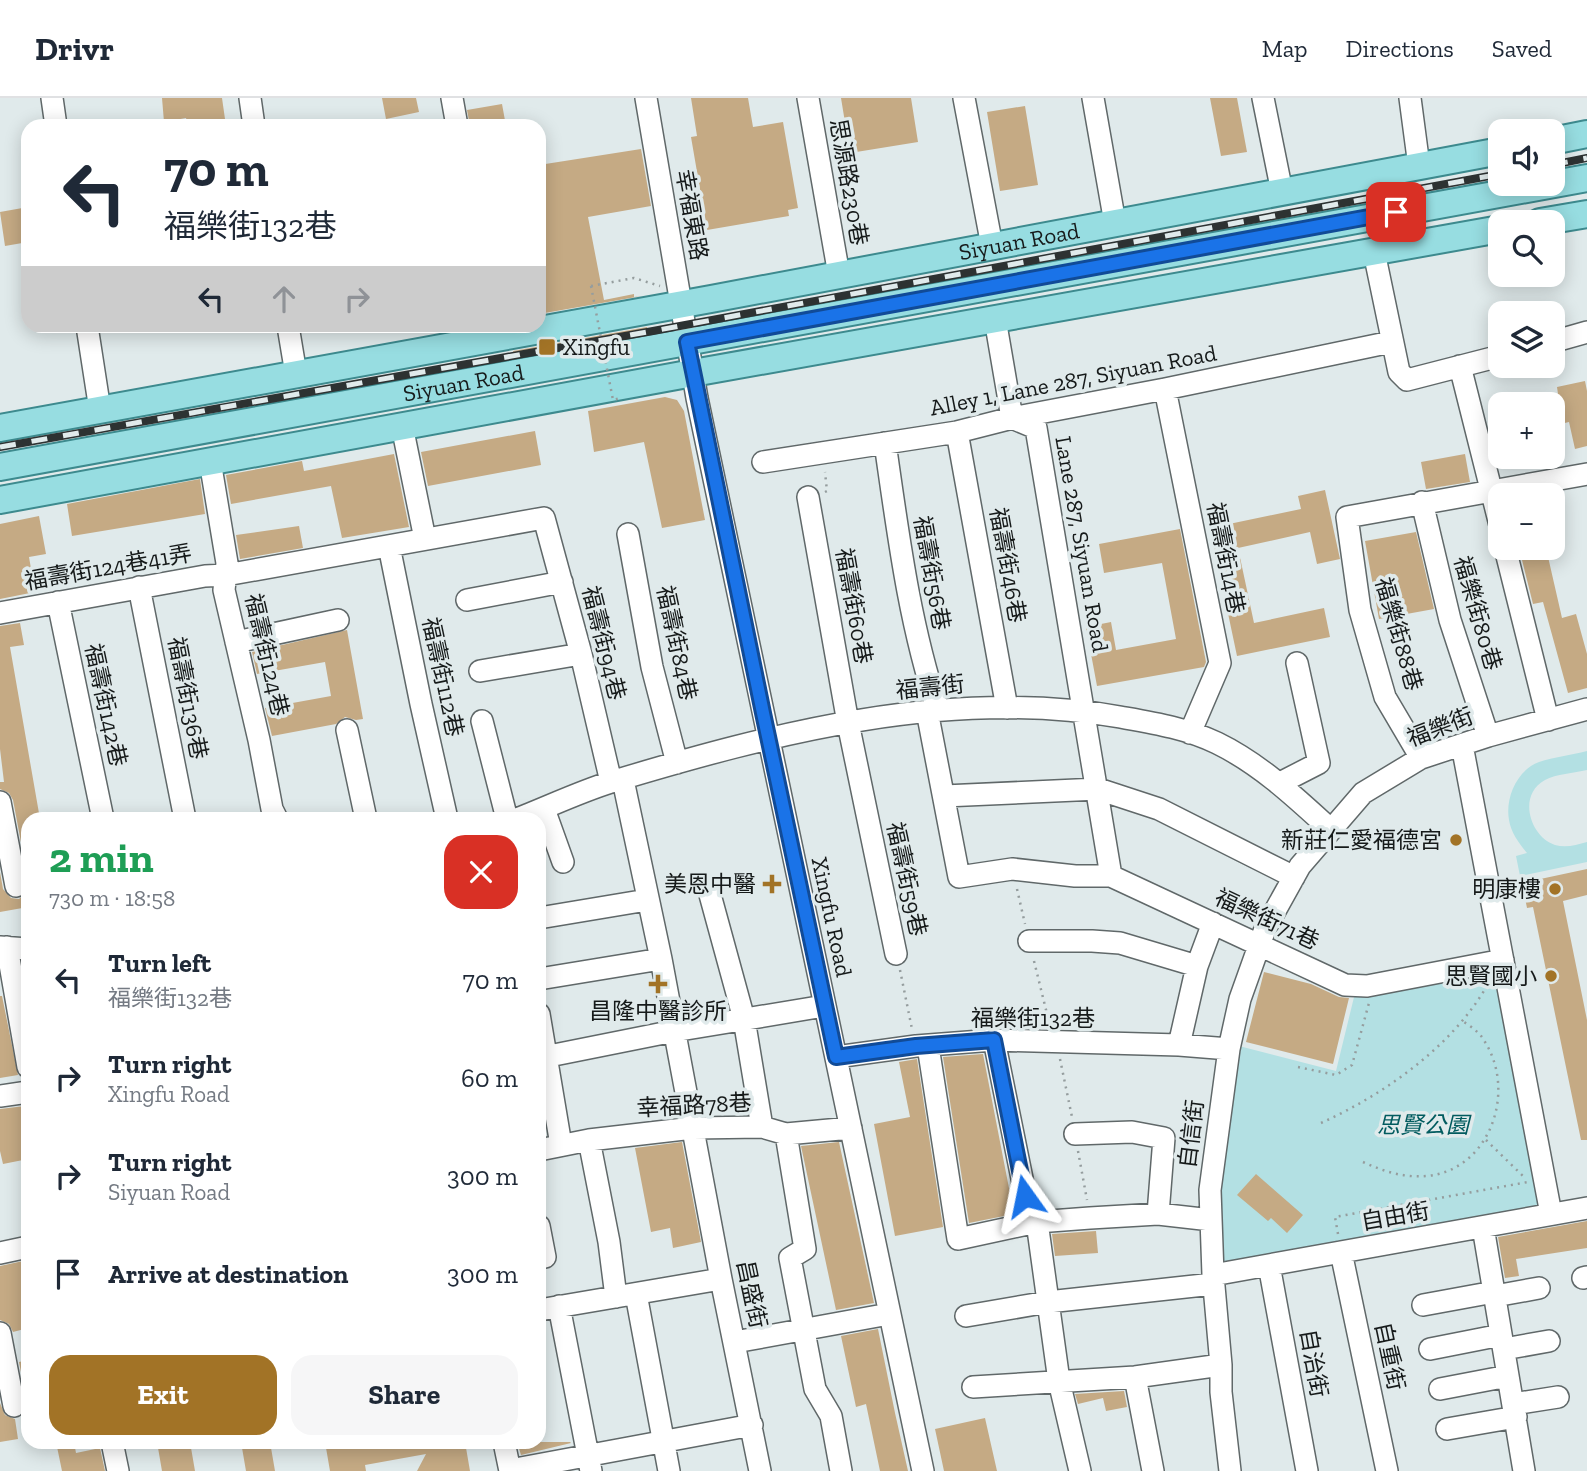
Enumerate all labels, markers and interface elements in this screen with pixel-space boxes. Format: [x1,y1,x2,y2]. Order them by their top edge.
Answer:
text: Drivr [35,29,114,68]
text: Map [1262,34,1308,63]
text: Directions [1346,34,1454,63]
text: Saved [1492,34,1552,63]
street label: 思源路230巷 [824,116,874,248]
map controls [1488,119,1565,560]
button: sound [1488,119,1565,196]
text: 70 m [164,140,269,199]
icon: left [49,147,140,238]
street label: 幸福東路 [670,167,714,263]
pin [1366,182,1426,242]
icon: arrive [1377,193,1415,231]
text: 福樂街132巷 [164,207,336,245]
button: search [1488,210,1565,287]
street label: Siyuan Road [956,216,1082,266]
icon: left [192,280,230,318]
icon: ahead [265,280,303,318]
icon: right [338,280,376,318]
button: layers [1488,301,1565,378]
place label: Xingfu [563,333,630,361]
marker: Xingfu [537,337,557,357]
street label: Alley 1, Lane 287, Siyuan Road [927,338,1219,422]
street label: Siyuan Road [401,358,526,407]
button: + [1488,392,1565,469]
street label: Lane 287, Siyuan Road [1049,434,1115,654]
button: − [1488,483,1565,560]
street label: 福壽街14巷 [1201,500,1251,616]
street label: 福壽街46巷 [984,505,1032,625]
street label: 福壽街56巷 [908,513,956,633]
street label: 福壽街124巷41弄 [22,539,194,595]
street label: 福壽街60巷 [830,546,878,666]
street label: 福樂街80巷 [1448,553,1508,673]
street label: 福樂街88巷 [1369,574,1429,694]
street label: 福壽街94巷 [576,583,632,703]
street label: 福壽街84巷 [651,583,703,703]
street label: 福壽街124巷 [239,591,295,719]
street label: 福壽街112巷 [417,615,469,739]
street label: 福壽街136巷 [162,634,214,762]
street label: 福壽街142巷 [79,641,133,769]
street label: 福壽街 [894,669,966,705]
street label: 福樂街 [1403,702,1477,752]
street label: 福壽街59巷 [881,819,933,939]
place label: 新莊仁愛福德宮 [1281,826,1442,854]
text: 2 min [49,832,154,883]
marker: 新莊仁愛福德宮 [1448,832,1464,848]
button: close [444,835,518,909]
street label: Xingfu Road [806,855,858,980]
place label: 美恩中醫 [664,870,756,898]
marker: 美恩中醫 [762,874,782,894]
place label: 明康樓 [1472,875,1541,903]
marker: 明康樓 [1547,881,1563,897]
street label: 福樂街71巷 [1210,883,1324,955]
text: 730 m · 18:58 [49,884,175,912]
text: Turn left [108,947,211,979]
icon: left [49,961,87,999]
place label: 思賢國小 [1445,962,1537,990]
text: 70 m [462,964,518,996]
marker: 思賢國小 [1543,968,1559,984]
marker: 昌隆中醫診所 [648,974,668,994]
text: 福樂街132巷 [108,984,232,1012]
place label: 昌隆中醫診所 [589,997,727,1025]
street label: 福樂街132巷 [971,1004,1095,1032]
text: Turn right [108,1048,231,1080]
icon: right [49,1059,87,1097]
text: 60 m [461,1062,518,1094]
text: Xingfu Road [108,1080,230,1108]
street label: 幸福路78巷 [636,1088,752,1122]
street label: 自信街 [1173,1098,1209,1170]
park label: 思賢公園 [1377,1111,1472,1139]
text: Turn right [108,1146,231,1178]
icon: right [49,1157,87,1195]
position arrow [988,1159,1062,1233]
text: 300 m [447,1160,518,1192]
text: Siyuan Road [108,1178,230,1206]
street label: 自由街 [1359,1196,1431,1236]
icon: arrive [49,1255,87,1293]
street label: 昌盛街 [731,1257,773,1331]
text: Arrive at destination [108,1258,348,1290]
text: 300 m [447,1258,518,1290]
street label: 自重街 [1369,1319,1411,1393]
street label: 自治街 [1294,1327,1334,1399]
button: Exit [49,1355,277,1435]
button: Share [291,1355,518,1435]

